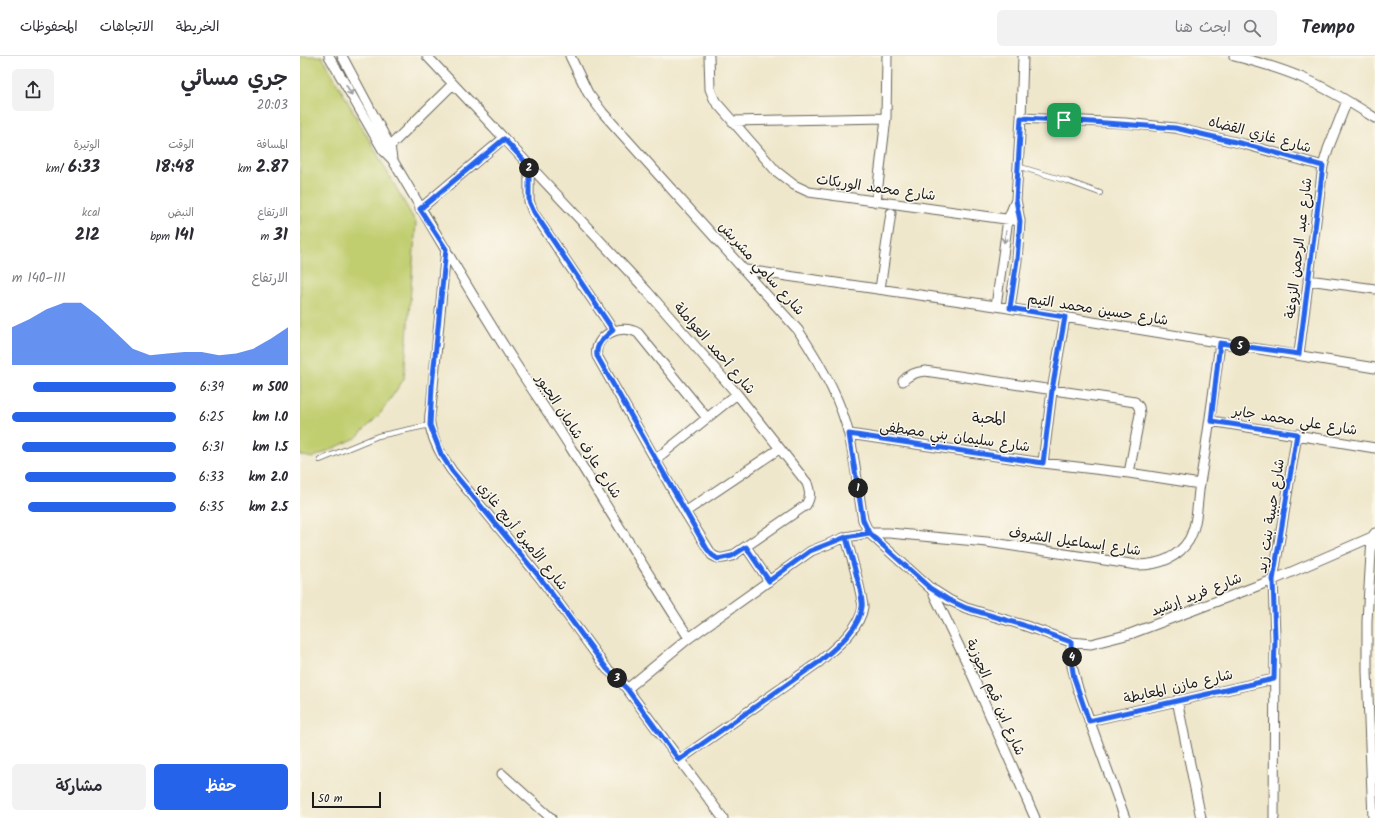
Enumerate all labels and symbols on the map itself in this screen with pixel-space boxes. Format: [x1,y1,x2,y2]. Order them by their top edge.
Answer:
one-way arrow [345,84,353,96]
pin [1047,103,1081,137]
street label: شارع غازي القضاه [1206,111,1314,159]
pin: 2 [519,158,539,178]
street label: شارع محمد الوريكات [815,169,937,207]
street label: شارع عبد الرحمن الزوغة [1279,177,1319,320]
street label: شارع سامي مشربش [712,217,810,321]
one-way arrow [1001,230,1009,243]
street label: شارع حسين محمد التيم [1026,288,1170,332]
street label: شارع أحمد العواملة [668,298,761,400]
pin: 5 [1230,336,1250,356]
street label: شارع عارف شامان الجبور [529,369,627,503]
street label: شارع علي محمد جابر [1230,400,1359,443]
district label: المحبة [972,407,1006,431]
street label: شارع سليمان بني مصطفى [878,416,1031,459]
street label: شارع حبيبة بنت زيد [1251,457,1291,575]
street label: شارع الأميرة أريج غازي [472,478,573,596]
pin: 1 [848,478,868,498]
street label: شارع إسماعيل الشروف [1007,522,1142,562]
street label: شارع فريد إرشيد [1148,567,1245,622]
street label: شارع ابن قيم الجوزية [960,636,1031,759]
pin: 4 [1062,647,1082,667]
street label: شارع مازن المعايطة [1121,664,1235,710]
pin: 3 [607,668,627,688]
scale bar [312,790,381,809]

